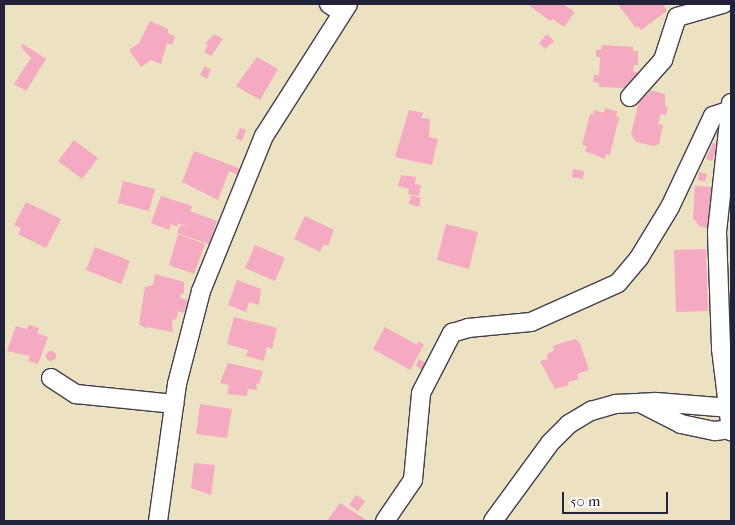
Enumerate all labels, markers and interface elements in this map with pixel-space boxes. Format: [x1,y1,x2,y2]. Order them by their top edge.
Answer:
scale bar [565,482,671,514]
text: 50 m [570,492,600,510]

